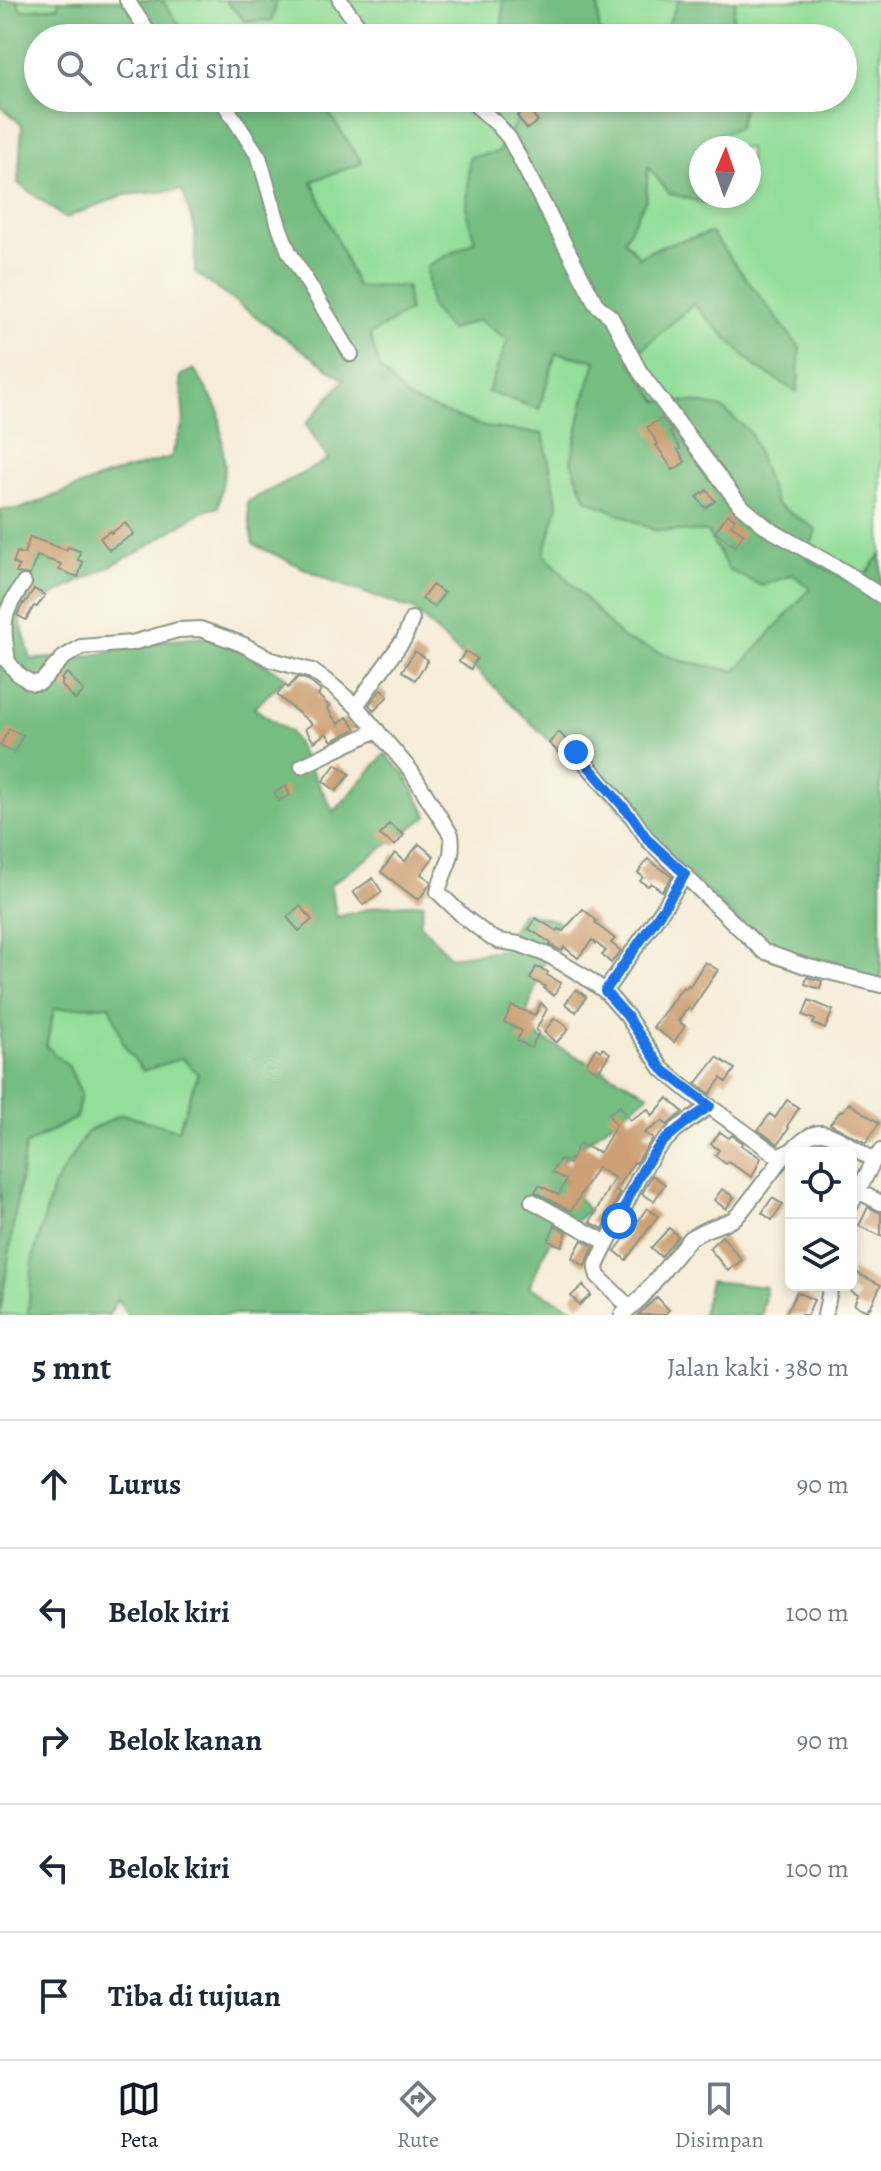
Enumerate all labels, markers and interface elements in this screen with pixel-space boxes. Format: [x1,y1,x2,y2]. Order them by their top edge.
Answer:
search box [24,24,857,112]
icon: search [52,46,96,90]
text: Cari di sini [116,48,251,88]
north arrow [689,136,761,208]
route end [558,734,594,770]
map controls [785,1147,857,1291]
button: locate [785,1147,857,1219]
route start [601,1203,637,1239]
button: layers [785,1219,857,1291]
text: 5 mnt [32,1344,111,1391]
text: Jalan kaki · 380 m [667,1350,849,1385]
icon: ahead [32,1462,76,1506]
text: Lurus [108,1464,181,1504]
text: 90 m [797,1467,849,1502]
icon: left [32,1590,76,1634]
text: Belok kiri [108,1592,230,1632]
text: 100 m [786,1595,849,1630]
icon: right [32,1718,76,1762]
text: Belok kanan [108,1720,262,1760]
text: 90 m [797,1723,849,1758]
icon: left [32,1846,76,1890]
text: Belok kiri [108,1848,230,1888]
text: 100 m [786,1851,849,1886]
icon: arrive [32,1974,76,2018]
text: Tiba di tujuan [108,1976,281,2016]
tab: Peta [117,2077,161,2155]
tab: Rute [396,2077,440,2155]
tab: Disimpan [675,2077,764,2155]

